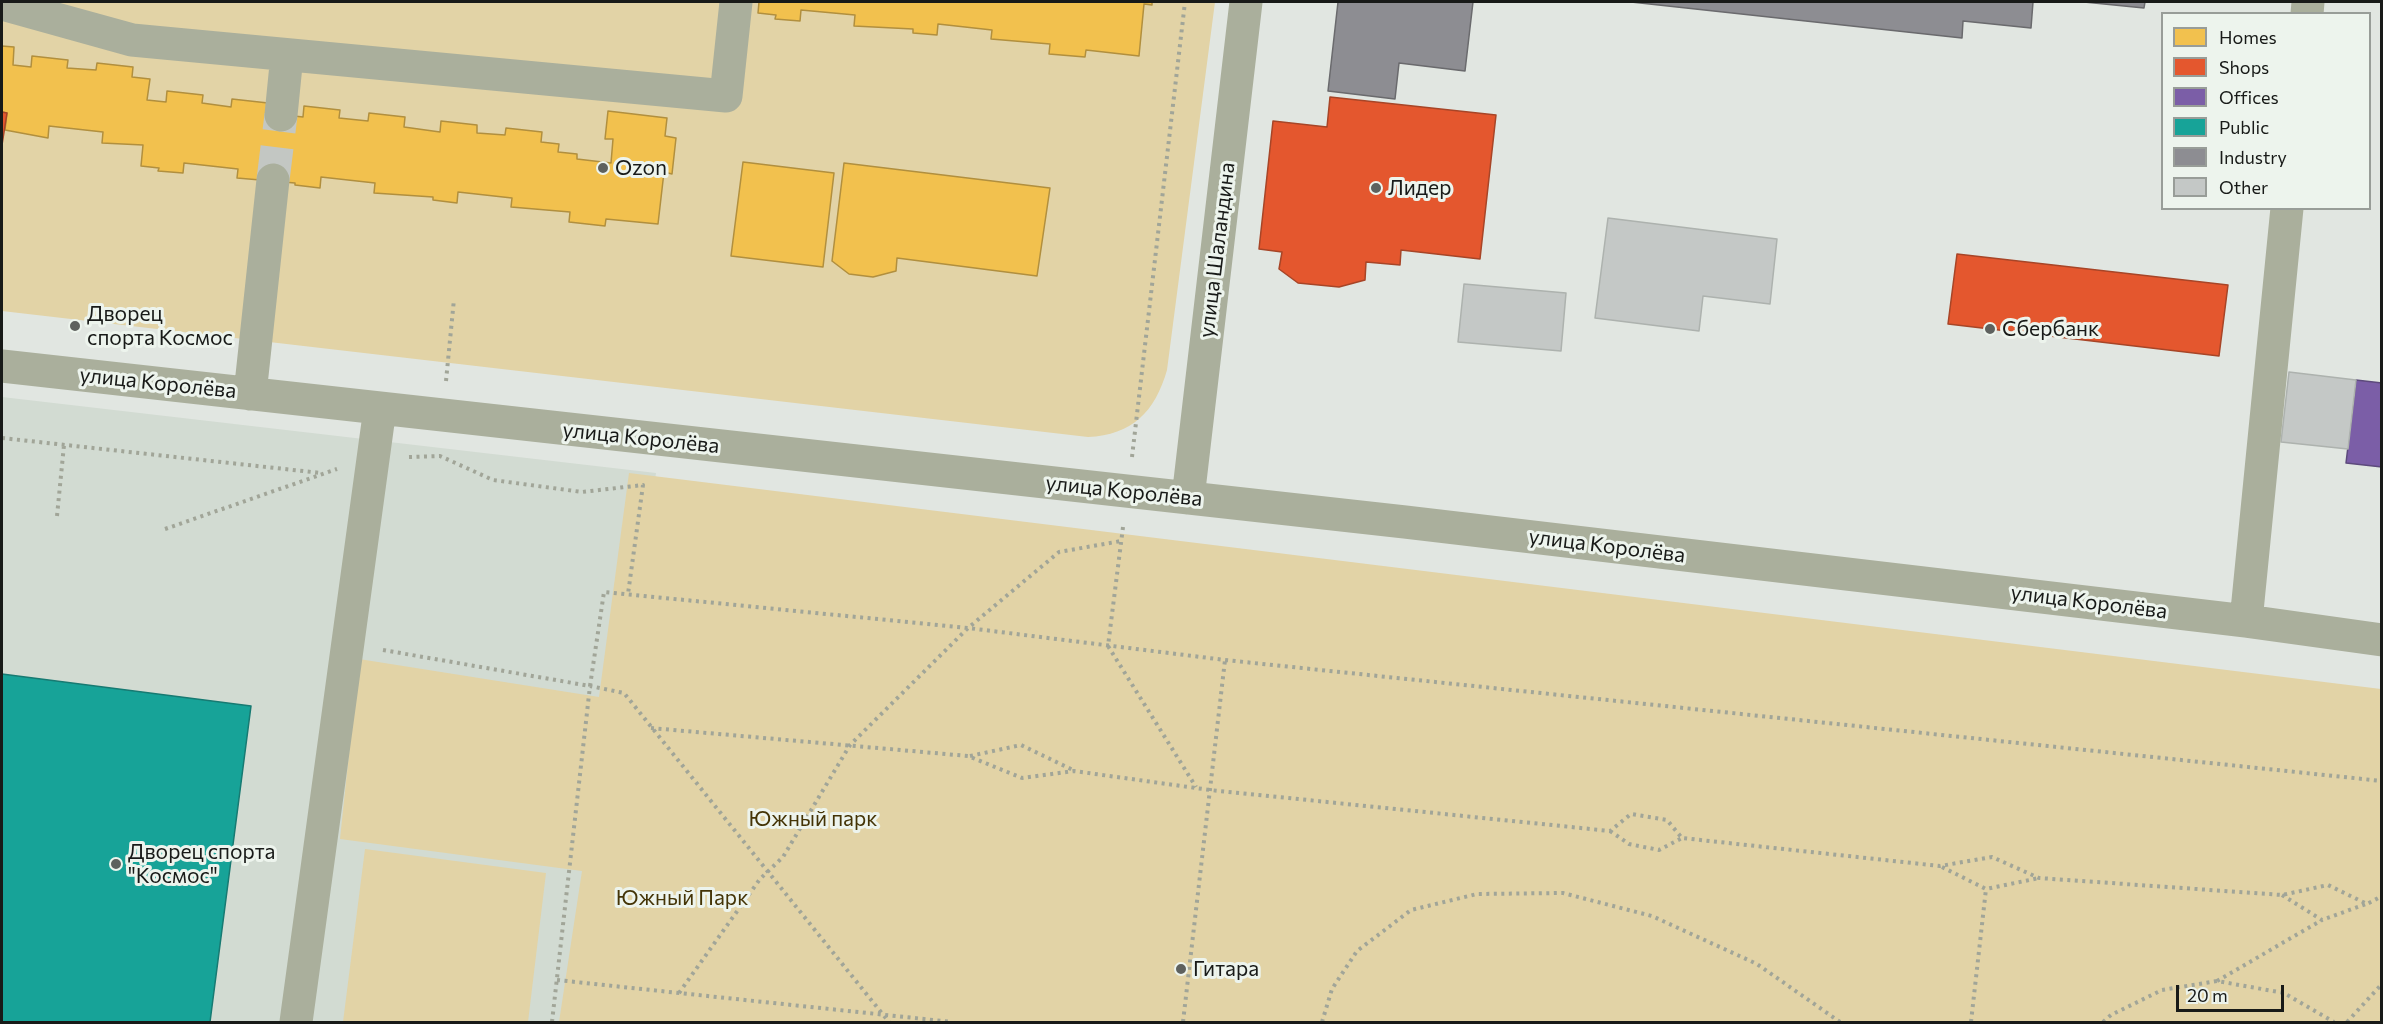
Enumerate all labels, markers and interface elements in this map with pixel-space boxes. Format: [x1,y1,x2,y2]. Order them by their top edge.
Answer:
legend [2161,12,2371,210]
text: Homes [2219,26,2277,48]
text: Shops [2219,56,2269,78]
text: Offices [2219,86,2279,108]
text: Public [2219,116,2269,138]
text: Industry [2219,146,2287,168]
place label: Ozon [615,155,667,181]
marker: Ozon [596,161,610,175]
street label: улица Шаландина [1194,161,1240,339]
place label: Лидер [1388,175,1451,201]
text: Other [2219,176,2268,198]
marker: Лидер [1369,181,1383,195]
place label: Дворец спорта Космос [87,301,233,351]
place label: Сбербанк [2002,316,2099,342]
marker: Дворец спорта Космос [68,319,82,333]
marker: Сбербанк [1983,322,1997,336]
street label: улица Королёва [78,362,238,404]
street label: улица Королёва [561,417,721,459]
street label: улица Королёва [1044,470,1204,512]
street label: улица Королёва [1527,524,1687,568]
street label: улица Королёва [2009,580,2169,624]
park label: Южный парк [748,806,878,832]
place label: Дворец спорта "Космос" [128,839,276,889]
marker: Дворец спорта "Космос" [109,857,123,871]
park label: Южный Парк [616,885,748,911]
place label: Гитара [1193,956,1259,982]
marker: Гитара [1174,962,1188,976]
scale bar [2179,973,2287,1011]
text: 20 m [2187,984,2228,1006]

